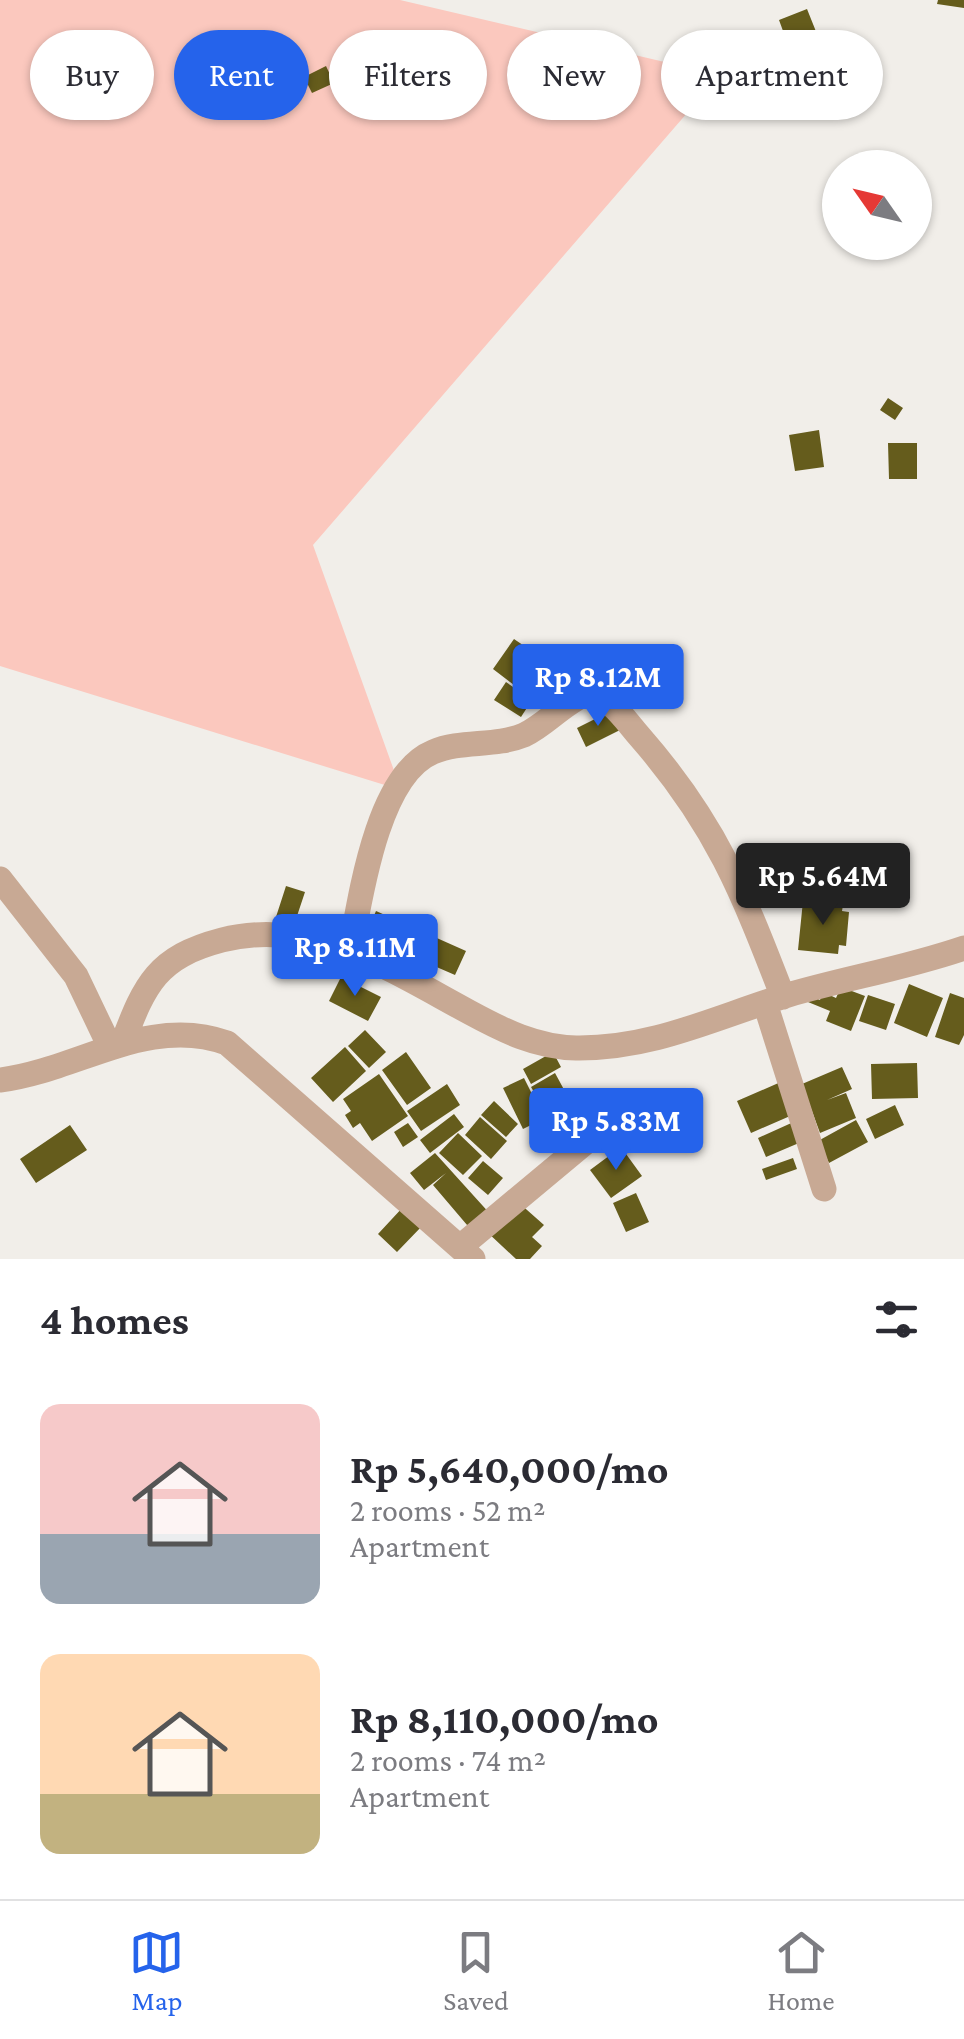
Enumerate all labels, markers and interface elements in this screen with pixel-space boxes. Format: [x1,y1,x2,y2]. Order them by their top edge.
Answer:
chip: Buy [30,30,154,120]
chip: Rent [174,30,309,120]
chip: Filters [329,30,487,120]
chip: New [507,30,641,120]
chip: Apartment [661,30,883,120]
north arrow [822,150,932,260]
map controls [822,150,932,260]
pin: Rp 8.12M [495,644,701,729]
text: Rp 8.12M [535,658,661,694]
pin: Rp 5.64M [720,843,926,928]
text: Rp 5.64M [758,857,888,893]
pin: Rp 8.11M [252,914,458,999]
text: Rp 8.11M [294,928,416,964]
pin: Rp 5.83M [513,1088,719,1173]
text: Rp 5.83M [551,1102,681,1138]
icon: filters [869,1292,924,1347]
text: 4 homes [40,1296,189,1343]
icon: home [120,1444,240,1564]
text: Rp 5,640,000/mo [350,1445,669,1492]
text: 2 rooms · 52 m² [350,1492,545,1528]
text: Apartment [350,1528,489,1564]
icon: home [120,1694,240,1814]
text: Rp 8,110,000/mo [350,1695,659,1742]
text: 2 rooms · 74 m² [350,1742,546,1778]
text: Apartment [350,1778,489,1814]
tab: Map [129,1925,184,2016]
tab: Saved [443,1925,509,2016]
tab: Home [768,1925,835,2016]

